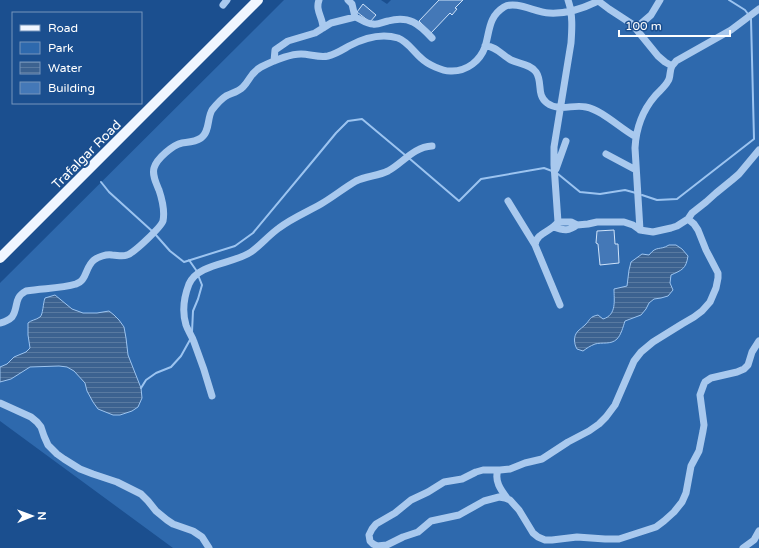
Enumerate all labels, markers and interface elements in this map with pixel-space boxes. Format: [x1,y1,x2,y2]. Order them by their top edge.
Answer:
legend [12,12,142,104]
scale bar [619,12,730,38]
text: 100 m [625,19,662,33]
text: Road [48,21,78,35]
text: Park [48,41,74,55]
text: Water [48,61,83,75]
text: Building [48,81,95,95]
street label: Trafalgar Road [49,117,125,193]
north arrow [12,496,52,536]
text: N [35,511,48,520]

